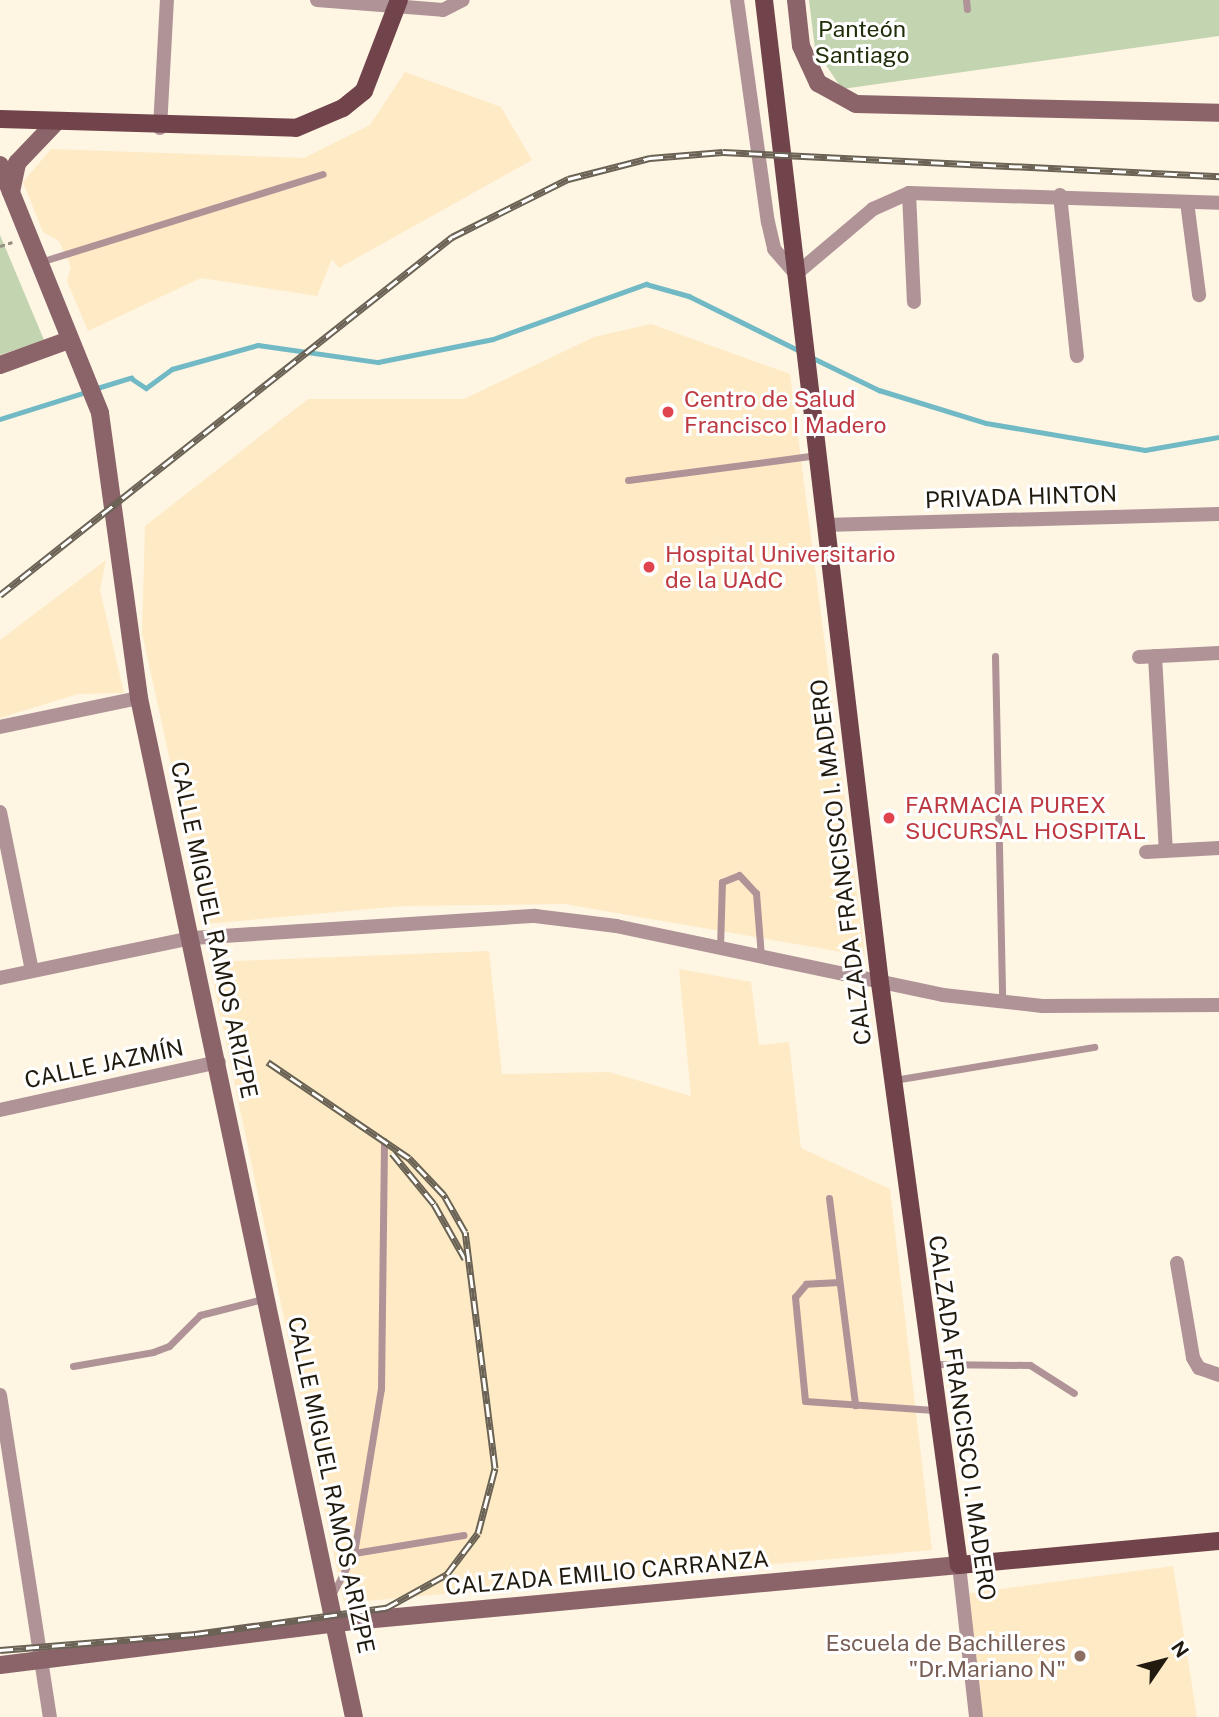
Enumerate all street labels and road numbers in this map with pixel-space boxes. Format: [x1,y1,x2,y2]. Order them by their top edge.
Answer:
street label: PRIVADA HINTON [924,480,1118,514]
street label: CALZADA FRANCISCO I. MADERO [805,677,877,1047]
street label: CALLE MIGUEL RAMOS ARIZPE [165,759,263,1101]
street label: CALLE JAZMÍN [22,1034,186,1094]
street label: CALZADA FRANCISCO I. MADERO [923,1234,1001,1602]
street label: CALLE MIGUEL RAMOS ARIZPE [282,1314,380,1656]
street label: CALZADA EMILIO CARRANZA [444,1545,770,1601]

